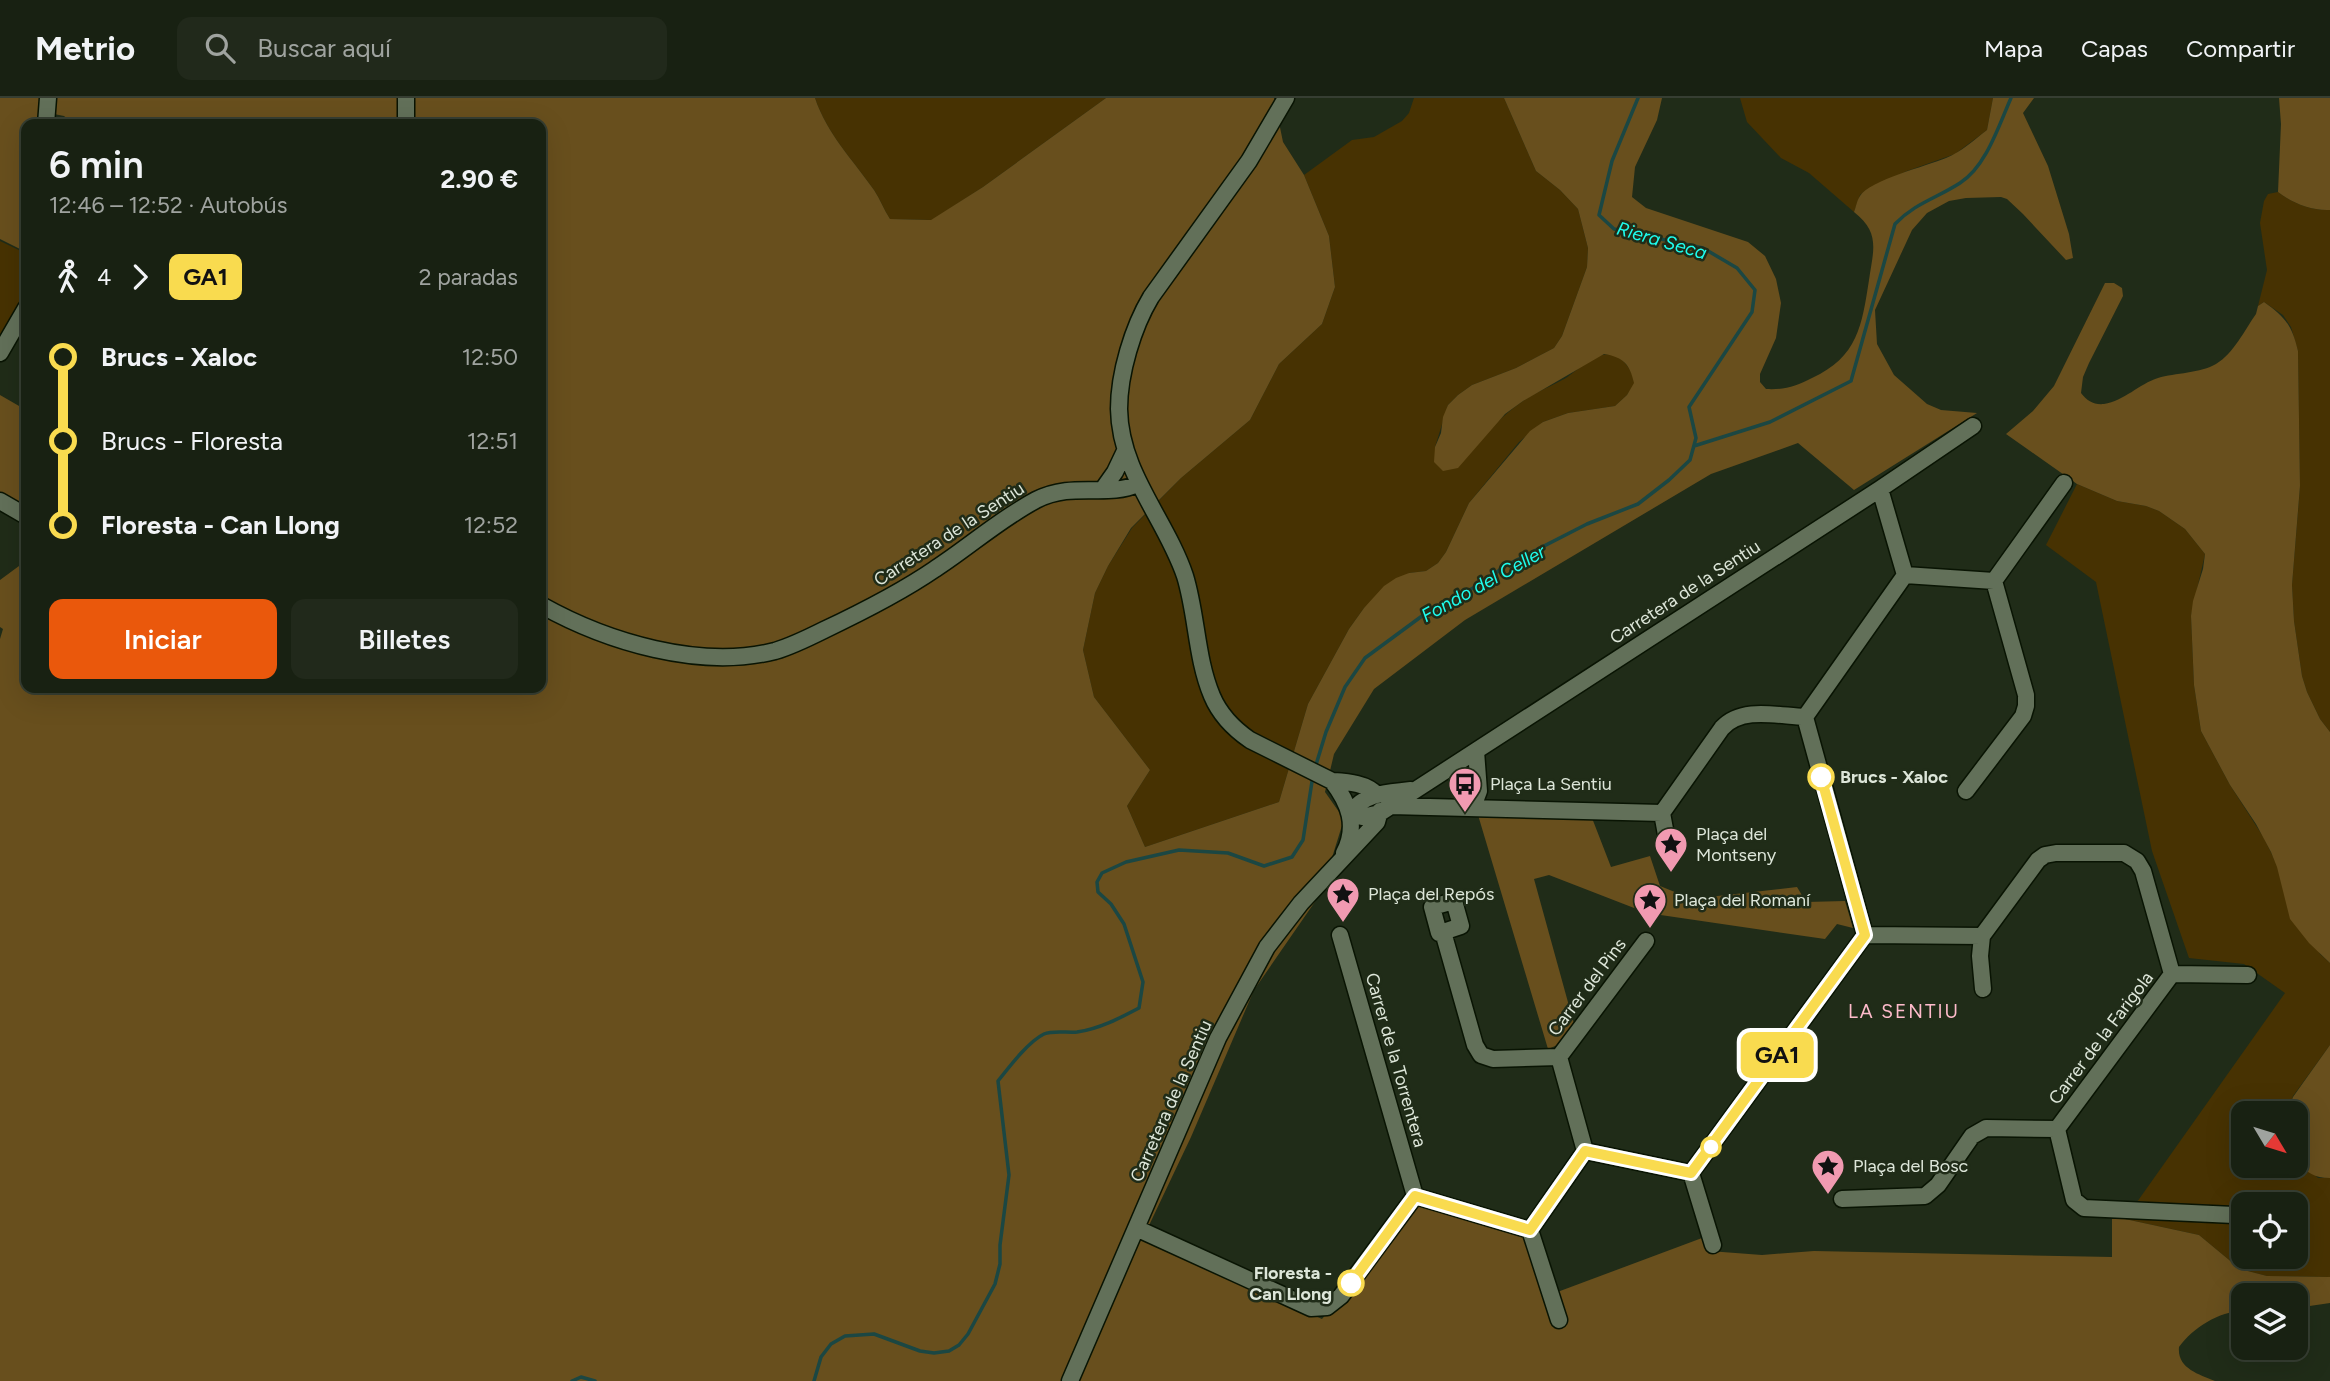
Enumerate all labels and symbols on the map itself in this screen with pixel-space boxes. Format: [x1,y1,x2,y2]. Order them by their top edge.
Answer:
water label: Riera Seca [1614,217,1710,264]
street label: Carretera de la Sentiu [870,477,1028,591]
street label: Carretera de la Sentiu [1606,535,1764,649]
water label: Fondo del Celler [1417,540,1550,627]
marker: Brucs - Xaloc [1808,764,1834,790]
bus stop icon: Plaça La Sentiu [1446,765,1484,814]
place label: Brucs - Xaloc [1840,766,1948,788]
place label: Plaça La Sentiu [1490,773,1612,795]
place label: Plaça del Montseny [1696,823,1777,866]
place icon: Plaça del Montseny [1652,825,1690,874]
place icon: Plaça del Repós [1324,875,1362,924]
place icon: Plaça del Romaní [1631,881,1669,930]
place label: Plaça del Repós [1368,883,1494,905]
place label: Plaça del Romaní [1674,889,1811,911]
street label: Carrer del Pins [1543,934,1631,1040]
street label: Carrer de la Farigola [2044,967,2158,1109]
street label: Carrer de la Torrentera [1361,970,1431,1150]
district label: LA SENTIU [1848,1000,1960,1023]
street label: Carretera de la Sentiu [1125,1017,1217,1185]
line badge: GA1 [1737,1032,1817,1078]
north arrow [2231,1101,2308,1178]
unlabelled marker [1701,1137,1721,1157]
place icon: Plaça del Bosc [1809,1147,1847,1196]
place label: Plaça del Bosc [1853,1155,1969,1177]
place label: Floresta - Can Llong [1249,1262,1332,1305]
marker: Floresta - Can Llong [1338,1270,1364,1296]

